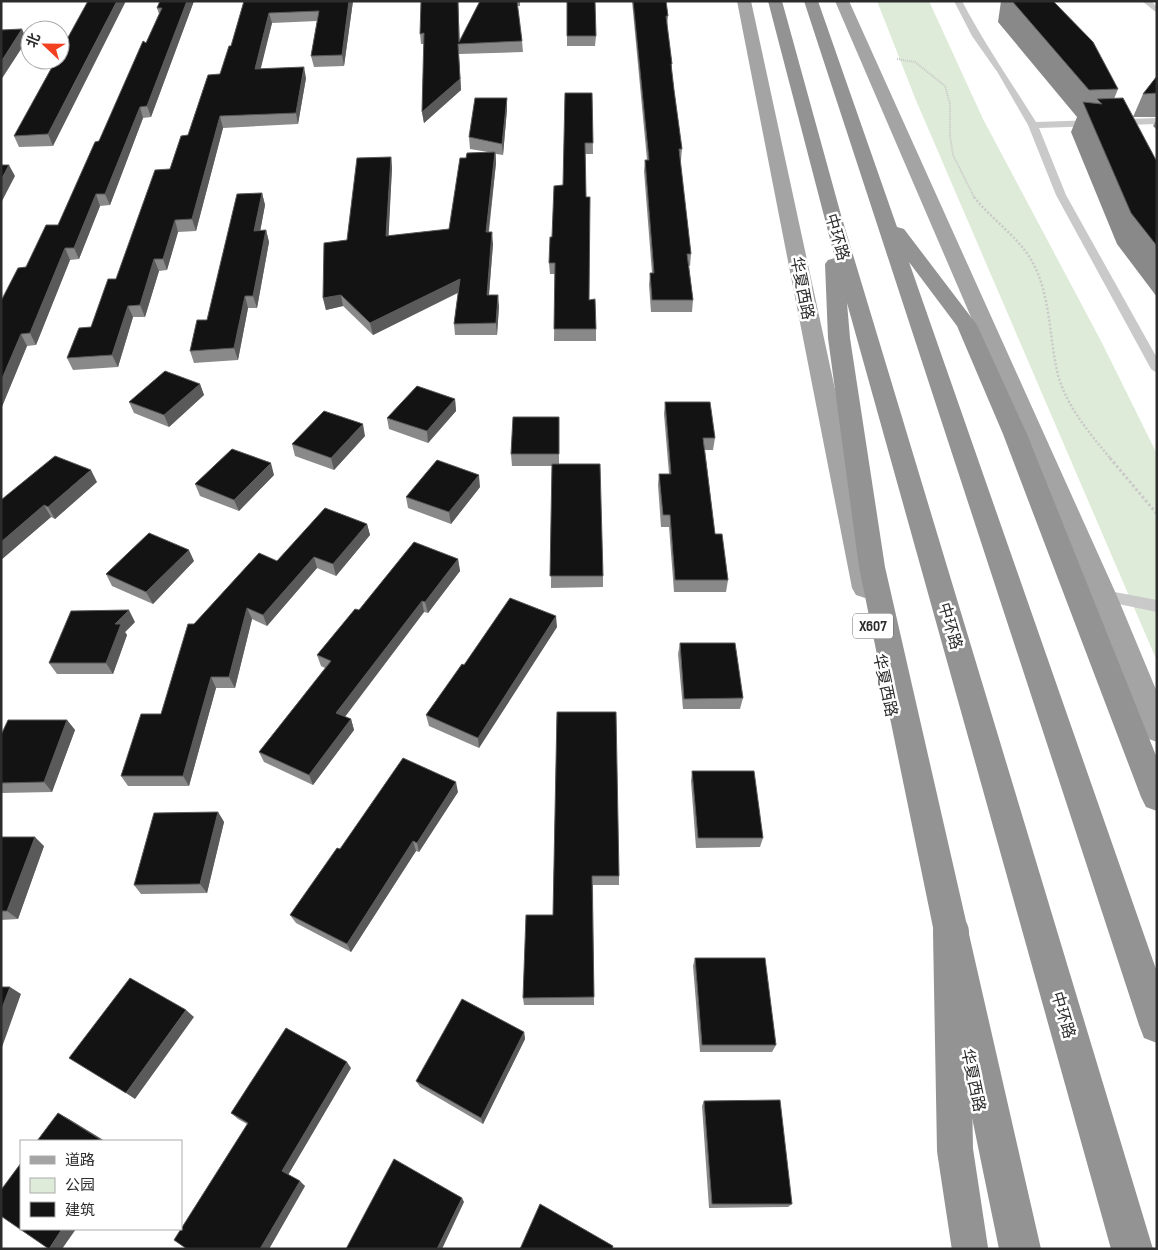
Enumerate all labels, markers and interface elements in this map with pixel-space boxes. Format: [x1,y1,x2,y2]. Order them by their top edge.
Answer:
north arrow [20,20,70,70]
text: 北 [23,31,44,50]
street label: 中环路 [821,212,852,263]
street label: 华夏西路 [786,255,817,322]
street label: 中环路 [934,601,965,652]
road number: X607 [853,614,893,638]
street label: 华夏西路 [869,652,900,719]
street label: 中环路 [1047,990,1078,1041]
street label: 华夏西路 [957,1047,988,1114]
legend [20,1140,182,1230]
text: 道路 [65,1151,95,1170]
text: 公园 [65,1176,95,1195]
text: 建筑 [65,1201,95,1220]

